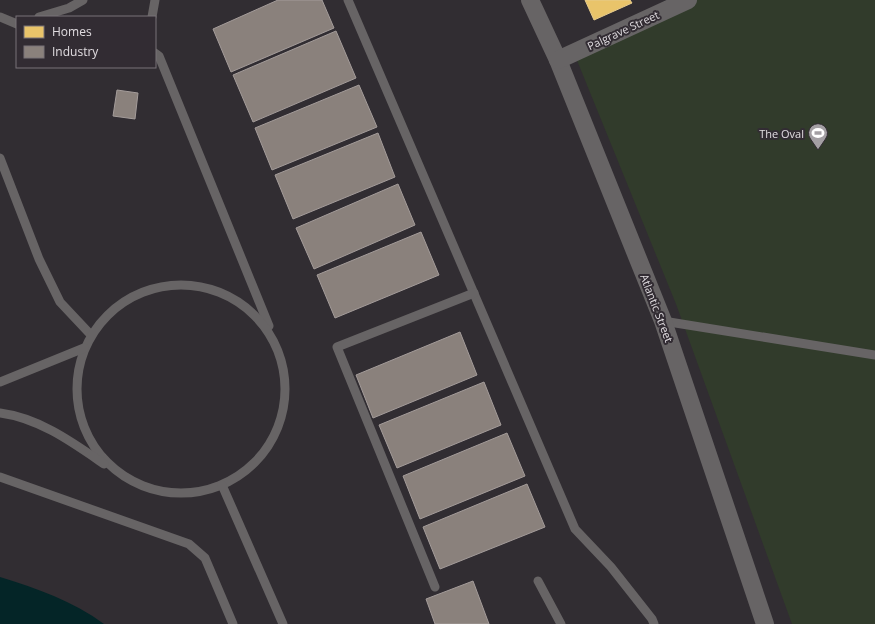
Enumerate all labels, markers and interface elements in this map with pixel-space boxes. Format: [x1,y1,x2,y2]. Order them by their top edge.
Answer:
street label: Palgrave Street [585,7,661,53]
legend [16,16,156,68]
text: Homes [52,23,92,40]
text: Industry [52,43,99,60]
sports icon: The Oval [807,122,829,150]
place label: The Oval [759,126,804,141]
street label: Atlantic Street [637,272,677,344]

